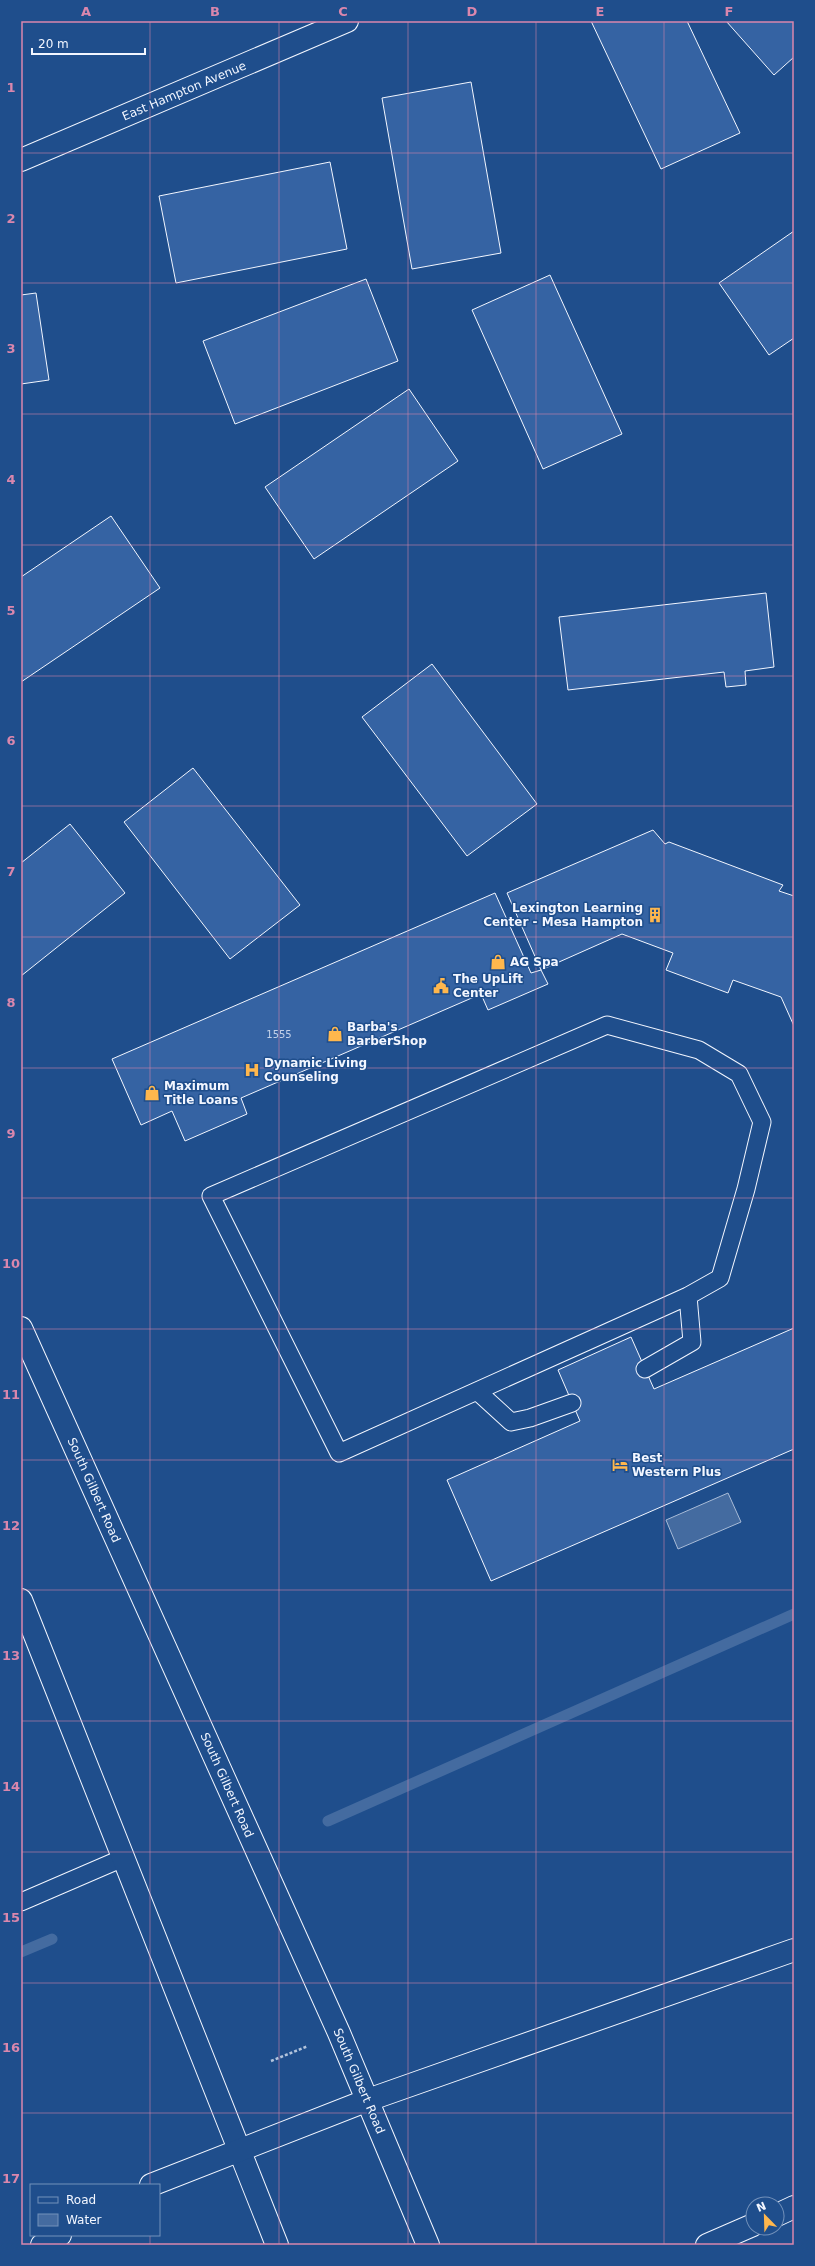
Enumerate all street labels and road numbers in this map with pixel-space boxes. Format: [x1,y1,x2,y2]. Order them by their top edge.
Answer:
street label: East Hampton Avenue [120,58,248,124]
street label: South Gilbert Road [65,1435,123,1545]
street label: South Gilbert Road [198,1730,256,1840]
street label: South Gilbert Road [330,2026,388,2136]

